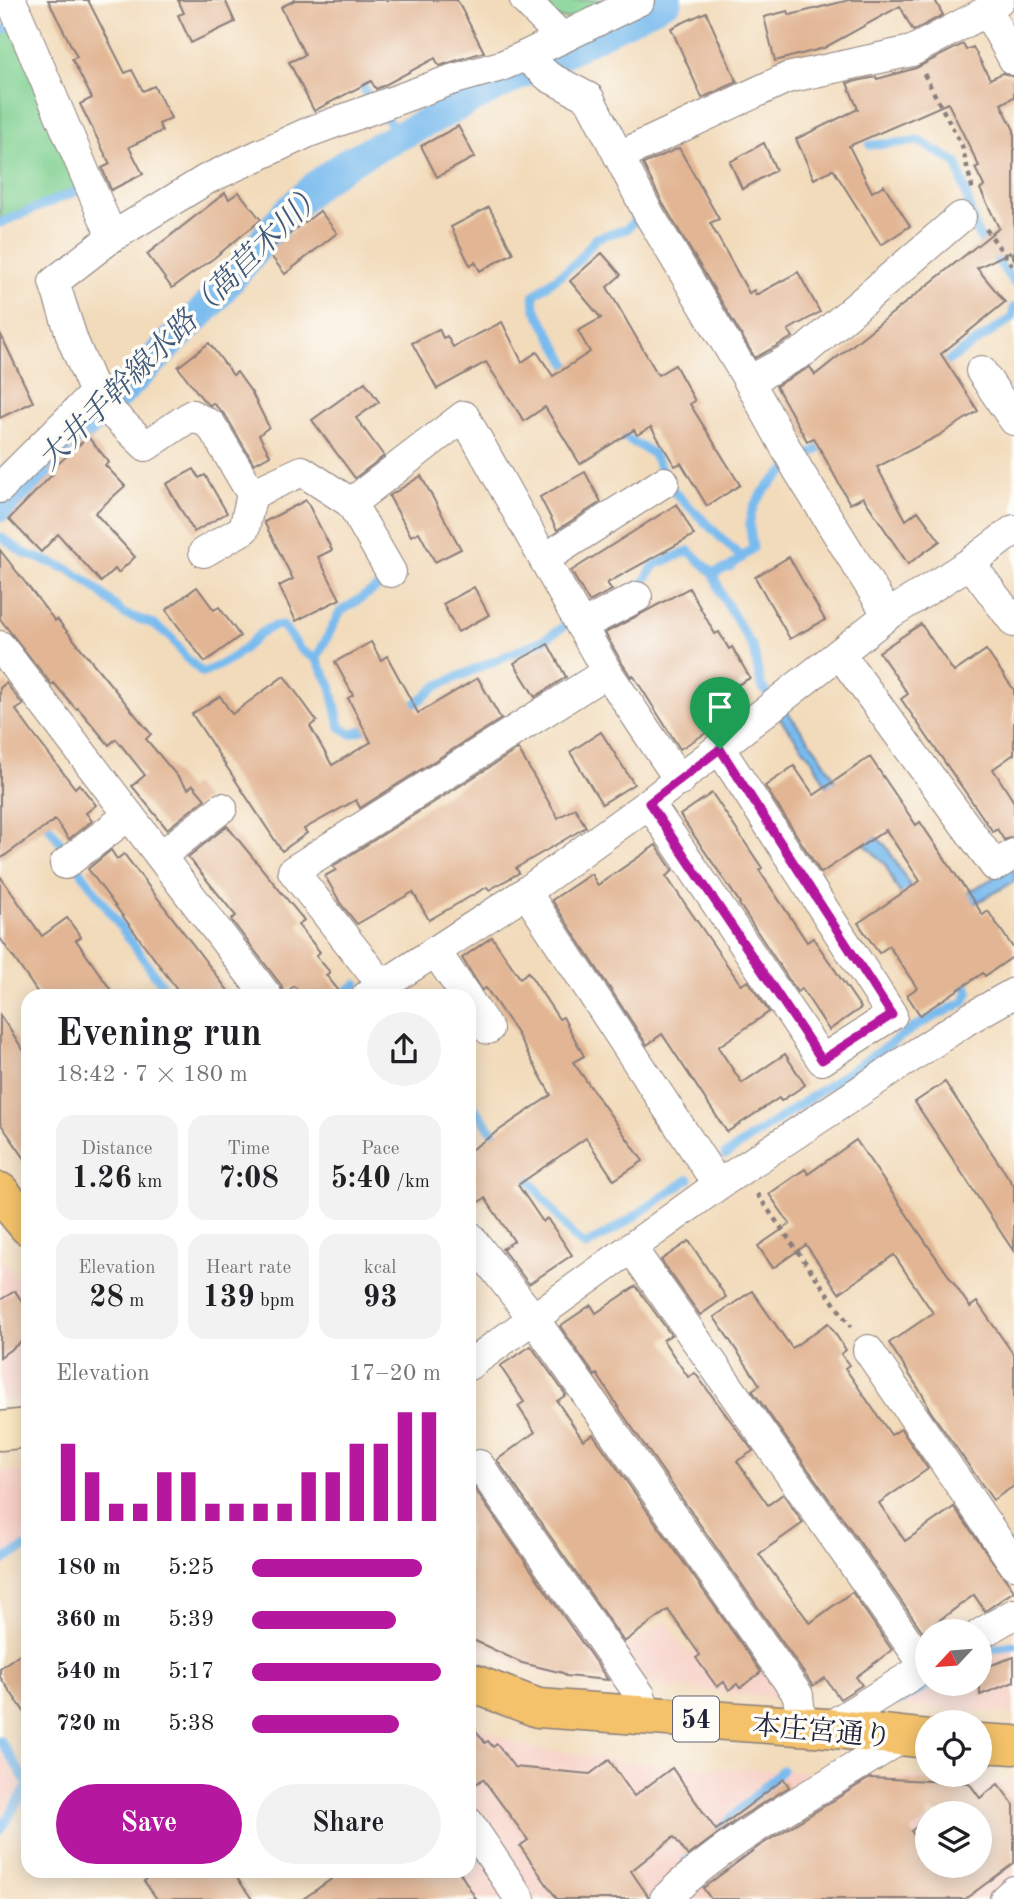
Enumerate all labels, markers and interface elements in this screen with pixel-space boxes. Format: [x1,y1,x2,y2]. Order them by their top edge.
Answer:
water label: 大井手幹線水路（萵苣木川） [32,177,331,476]
pin [690,677,750,749]
icon: arrive [701,688,739,726]
button: share [367,1012,441,1086]
text: Evening run [56,1016,262,1054]
text: 18:42 · 7 × 180 m [56,1063,248,1086]
text: Distance [81,1140,153,1159]
text: Time [227,1140,270,1159]
text: Pace [361,1140,399,1159]
text: 1.26 [71,1164,132,1194]
text: 7:08 [218,1164,279,1194]
text: 5:40 [330,1164,391,1194]
text: km [132,1173,162,1192]
text: /km [391,1173,430,1192]
text: Elevation [78,1259,155,1278]
text: Heart rate [206,1259,291,1278]
text: kcal [364,1259,397,1278]
text: 28 [89,1283,124,1313]
text: 139 [202,1283,255,1313]
text: 93 [363,1283,398,1313]
text: m [124,1292,144,1311]
text: bpm [255,1292,295,1311]
text: Elevation [56,1362,150,1385]
text: 17–20 m [349,1362,441,1385]
text: 180 m [56,1556,121,1579]
text: 5:25 [168,1556,214,1579]
text: 360 m [56,1608,121,1631]
text: 5:39 [168,1608,214,1631]
north arrow [915,1619,992,1696]
map controls [915,1619,992,1878]
text: 540 m [56,1660,121,1683]
text: 5:17 [168,1660,214,1683]
road number: 54 [673,1696,719,1742]
street label: 本庄宮通り [751,1710,893,1753]
button: locate [915,1710,992,1787]
text: 720 m [56,1712,121,1735]
text: 5:38 [168,1712,214,1735]
button: Save [56,1784,242,1864]
button: Share [256,1784,441,1864]
button: layers [915,1801,992,1878]

